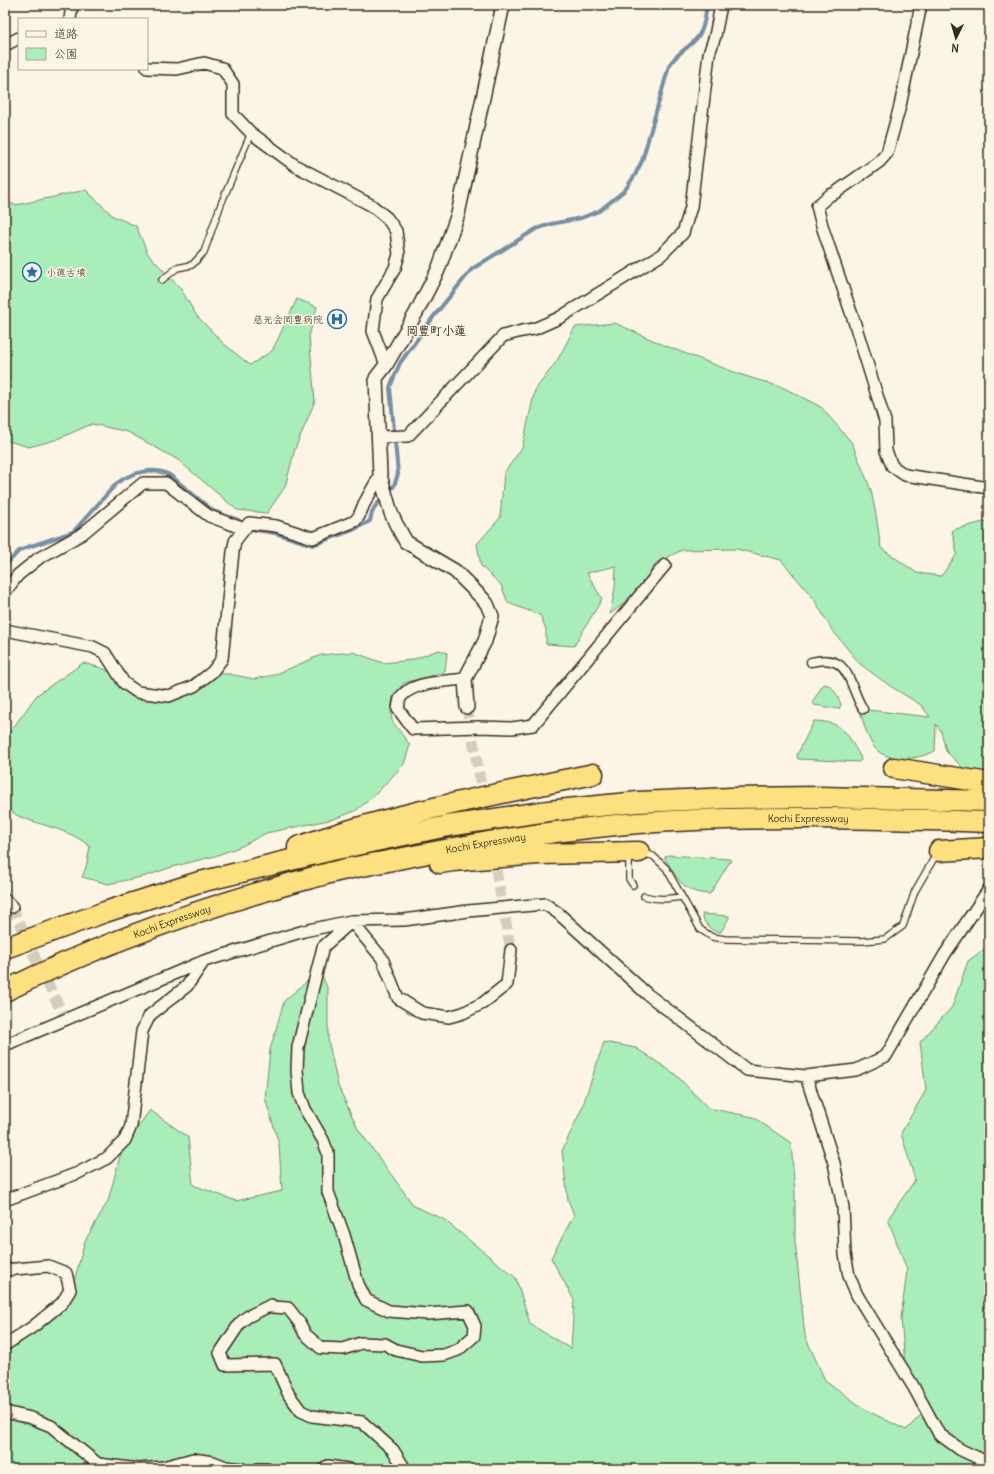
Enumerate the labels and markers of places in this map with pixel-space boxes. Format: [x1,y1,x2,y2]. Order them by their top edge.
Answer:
place icon: 小蓮古墳 [21,261,43,283]
place label: 小蓮古墳 [46,266,86,279]
hospital icon: 慈光会岡豊病院 [326,308,348,330]
place label: 慈光会岡豊病院 [253,313,323,326]

